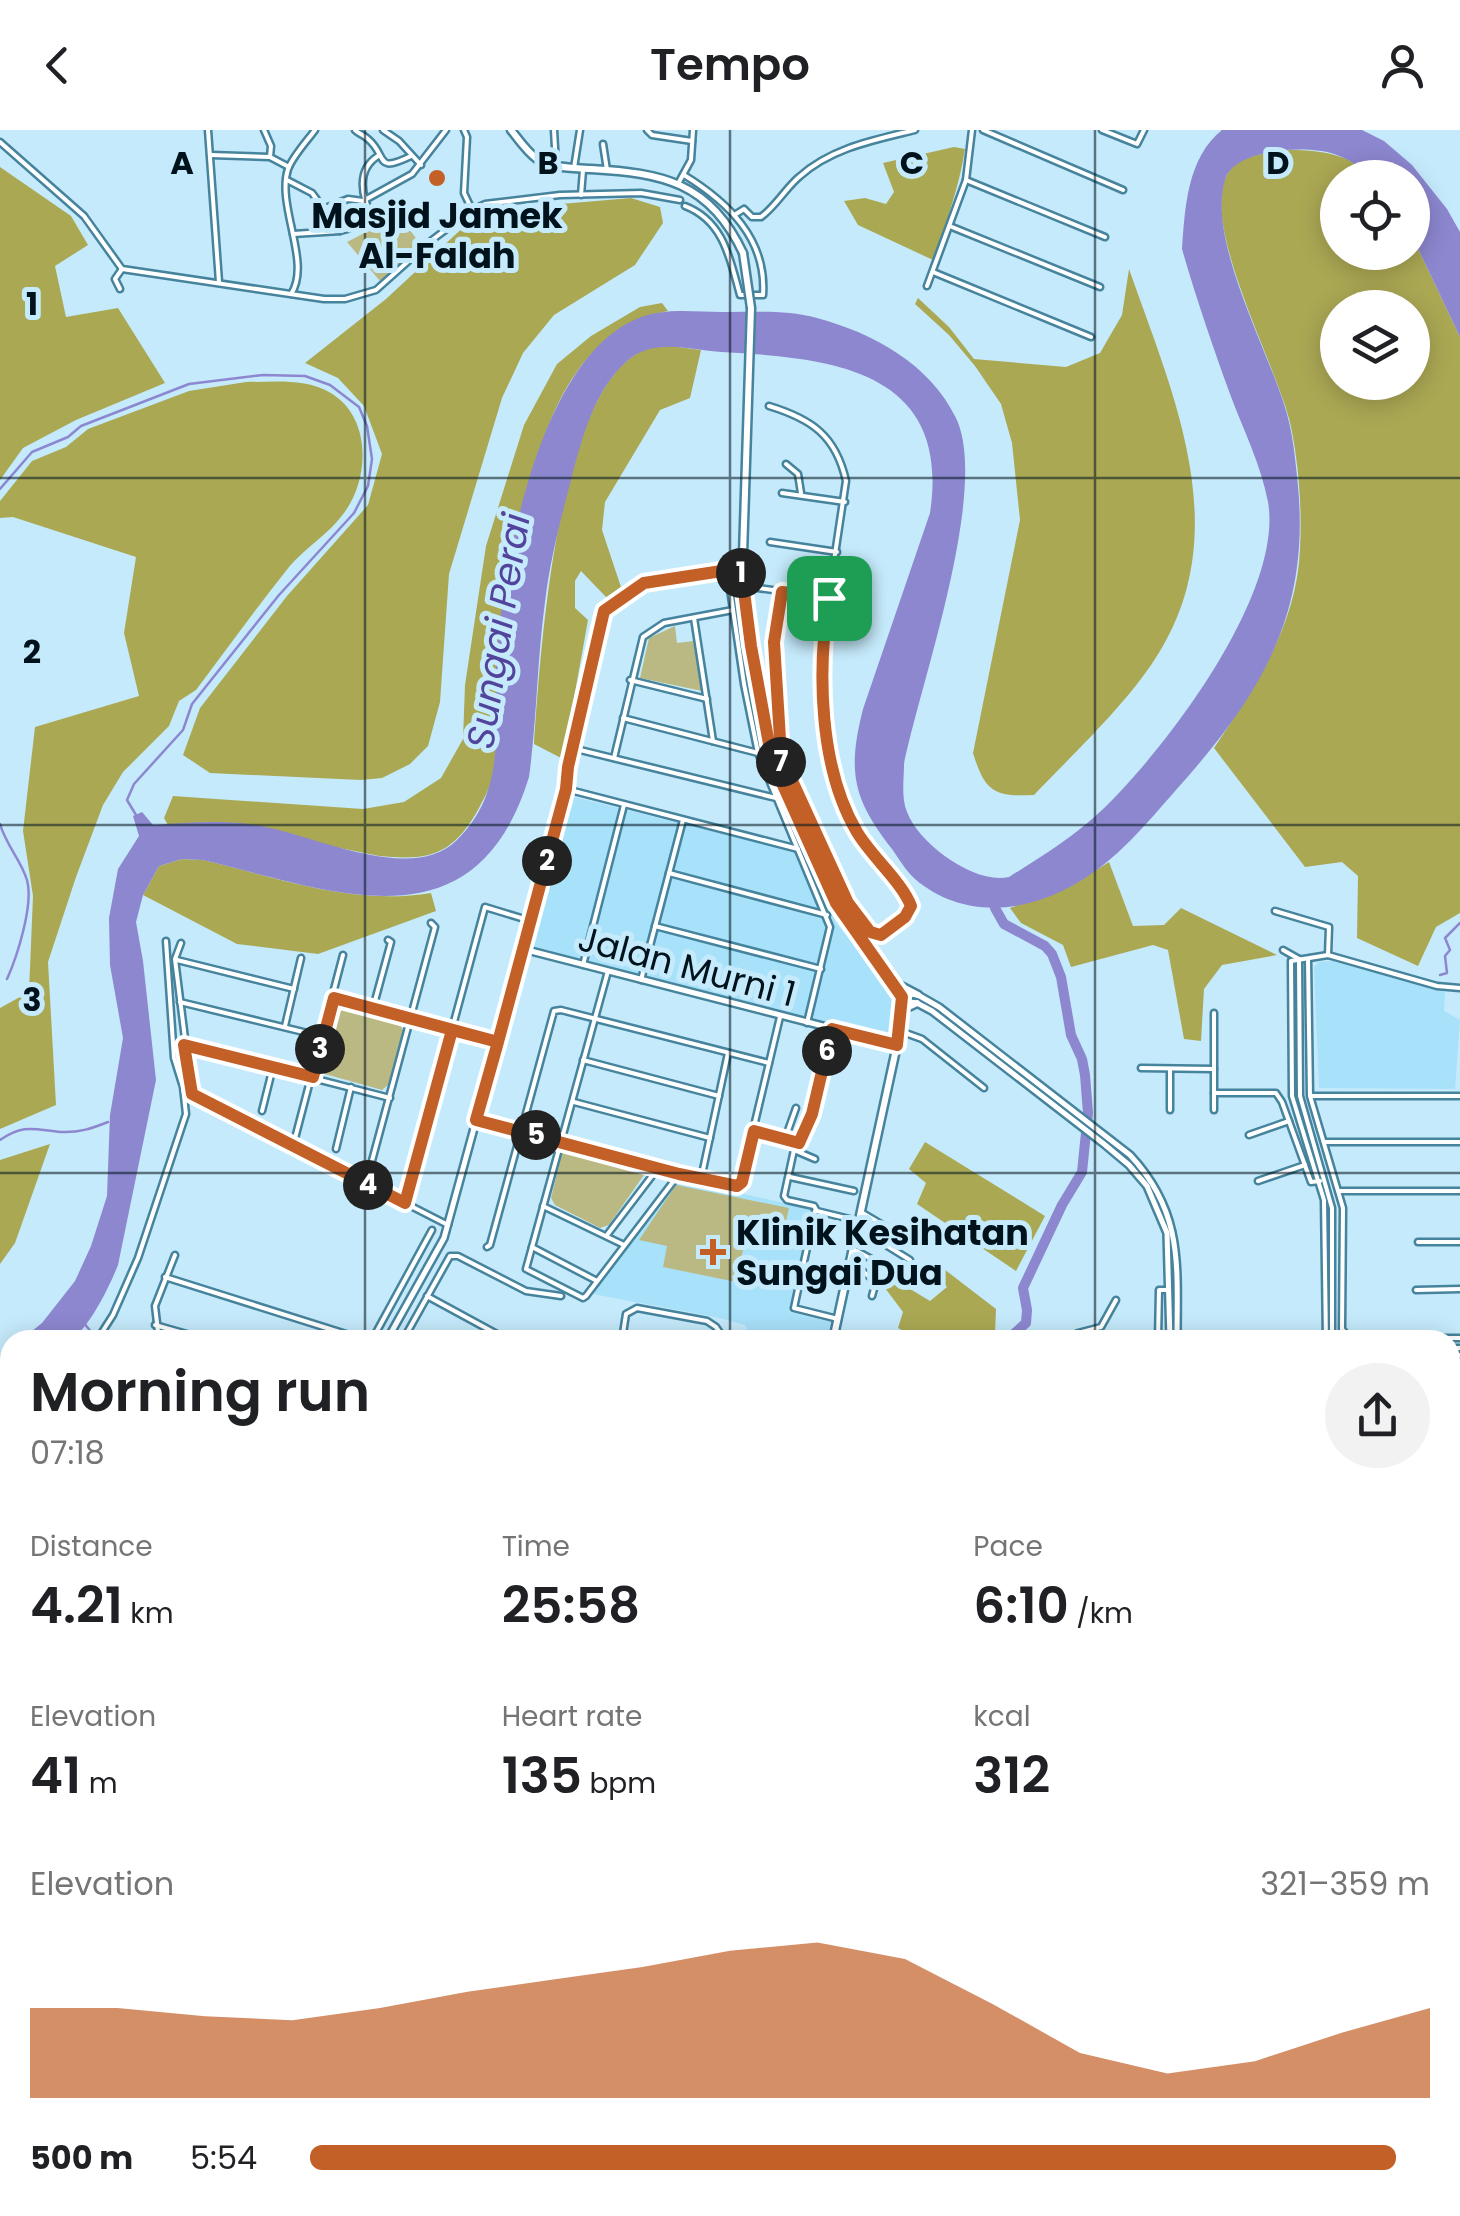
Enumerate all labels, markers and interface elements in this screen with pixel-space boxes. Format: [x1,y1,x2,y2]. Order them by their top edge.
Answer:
text: Tempo [650,33,810,96]
icon: back [30,38,85,93]
icon: person [1375,38,1430,93]
text: A [170,140,194,185]
text: B [537,140,559,185]
text: C [900,140,924,185]
text: D [1266,140,1290,185]
map controls [1320,160,1430,400]
button: locate [1320,160,1430,270]
marker: Masjid Jamek Al-Falah [426,167,448,189]
place label: Masjid Jamek Al-Falah [311,191,563,280]
text: 1 [26,281,38,326]
button: layers [1320,290,1430,400]
water label: Sungai Perai [453,509,543,752]
pin: 1 [716,548,766,598]
text: 1 [736,553,746,592]
pin [787,556,872,641]
icon: arrive [802,571,857,626]
text: 2 [23,629,41,674]
pin: 7 [756,737,806,787]
text: 7 [774,742,788,781]
pin: 2 [522,836,572,886]
text: 2 [539,841,555,880]
street label: Jalan Murni 1 [573,913,801,1019]
text: 3 [22,977,42,1022]
pin: 3 [295,1024,345,1074]
pin: 6 [802,1026,852,1076]
text: 3 [312,1029,328,1068]
text: 6 [818,1031,836,1070]
pin: 5 [511,1110,561,1160]
text: 5 [527,1115,545,1154]
pin: 4 [343,1160,393,1210]
text: 4 [359,1165,377,1204]
place label: Klinik Kesihatan Sungai Dua [736,1208,1029,1297]
marker: Klinik Kesihatan Sungai Dua [700,1239,726,1265]
text: Morning run [30,1353,370,1430]
button: share [1325,1363,1430,1468]
text: 07:18 [30,1430,105,1475]
text: Distance [30,1527,153,1566]
text: Time [502,1527,570,1566]
text: Pace [973,1527,1043,1566]
text: 4.21 [30,1570,123,1641]
text: 25:58 [502,1570,640,1641]
text: 6:10 [973,1570,1069,1641]
text: km [123,1594,174,1633]
text: /km [1069,1594,1133,1633]
text: Elevation [30,1697,156,1736]
text: Heart rate [502,1697,642,1736]
text: kcal [973,1697,1031,1736]
text: 41 [30,1740,81,1811]
text: 135 [502,1740,582,1811]
text: 312 [973,1740,1050,1811]
text: m [81,1764,117,1803]
text: bpm [582,1764,656,1803]
text: Elevation [30,1861,174,1906]
text: 321–359 m [1260,1861,1430,1906]
text: 500 m [30,2135,133,2180]
text: 5:54 [190,2135,257,2180]

